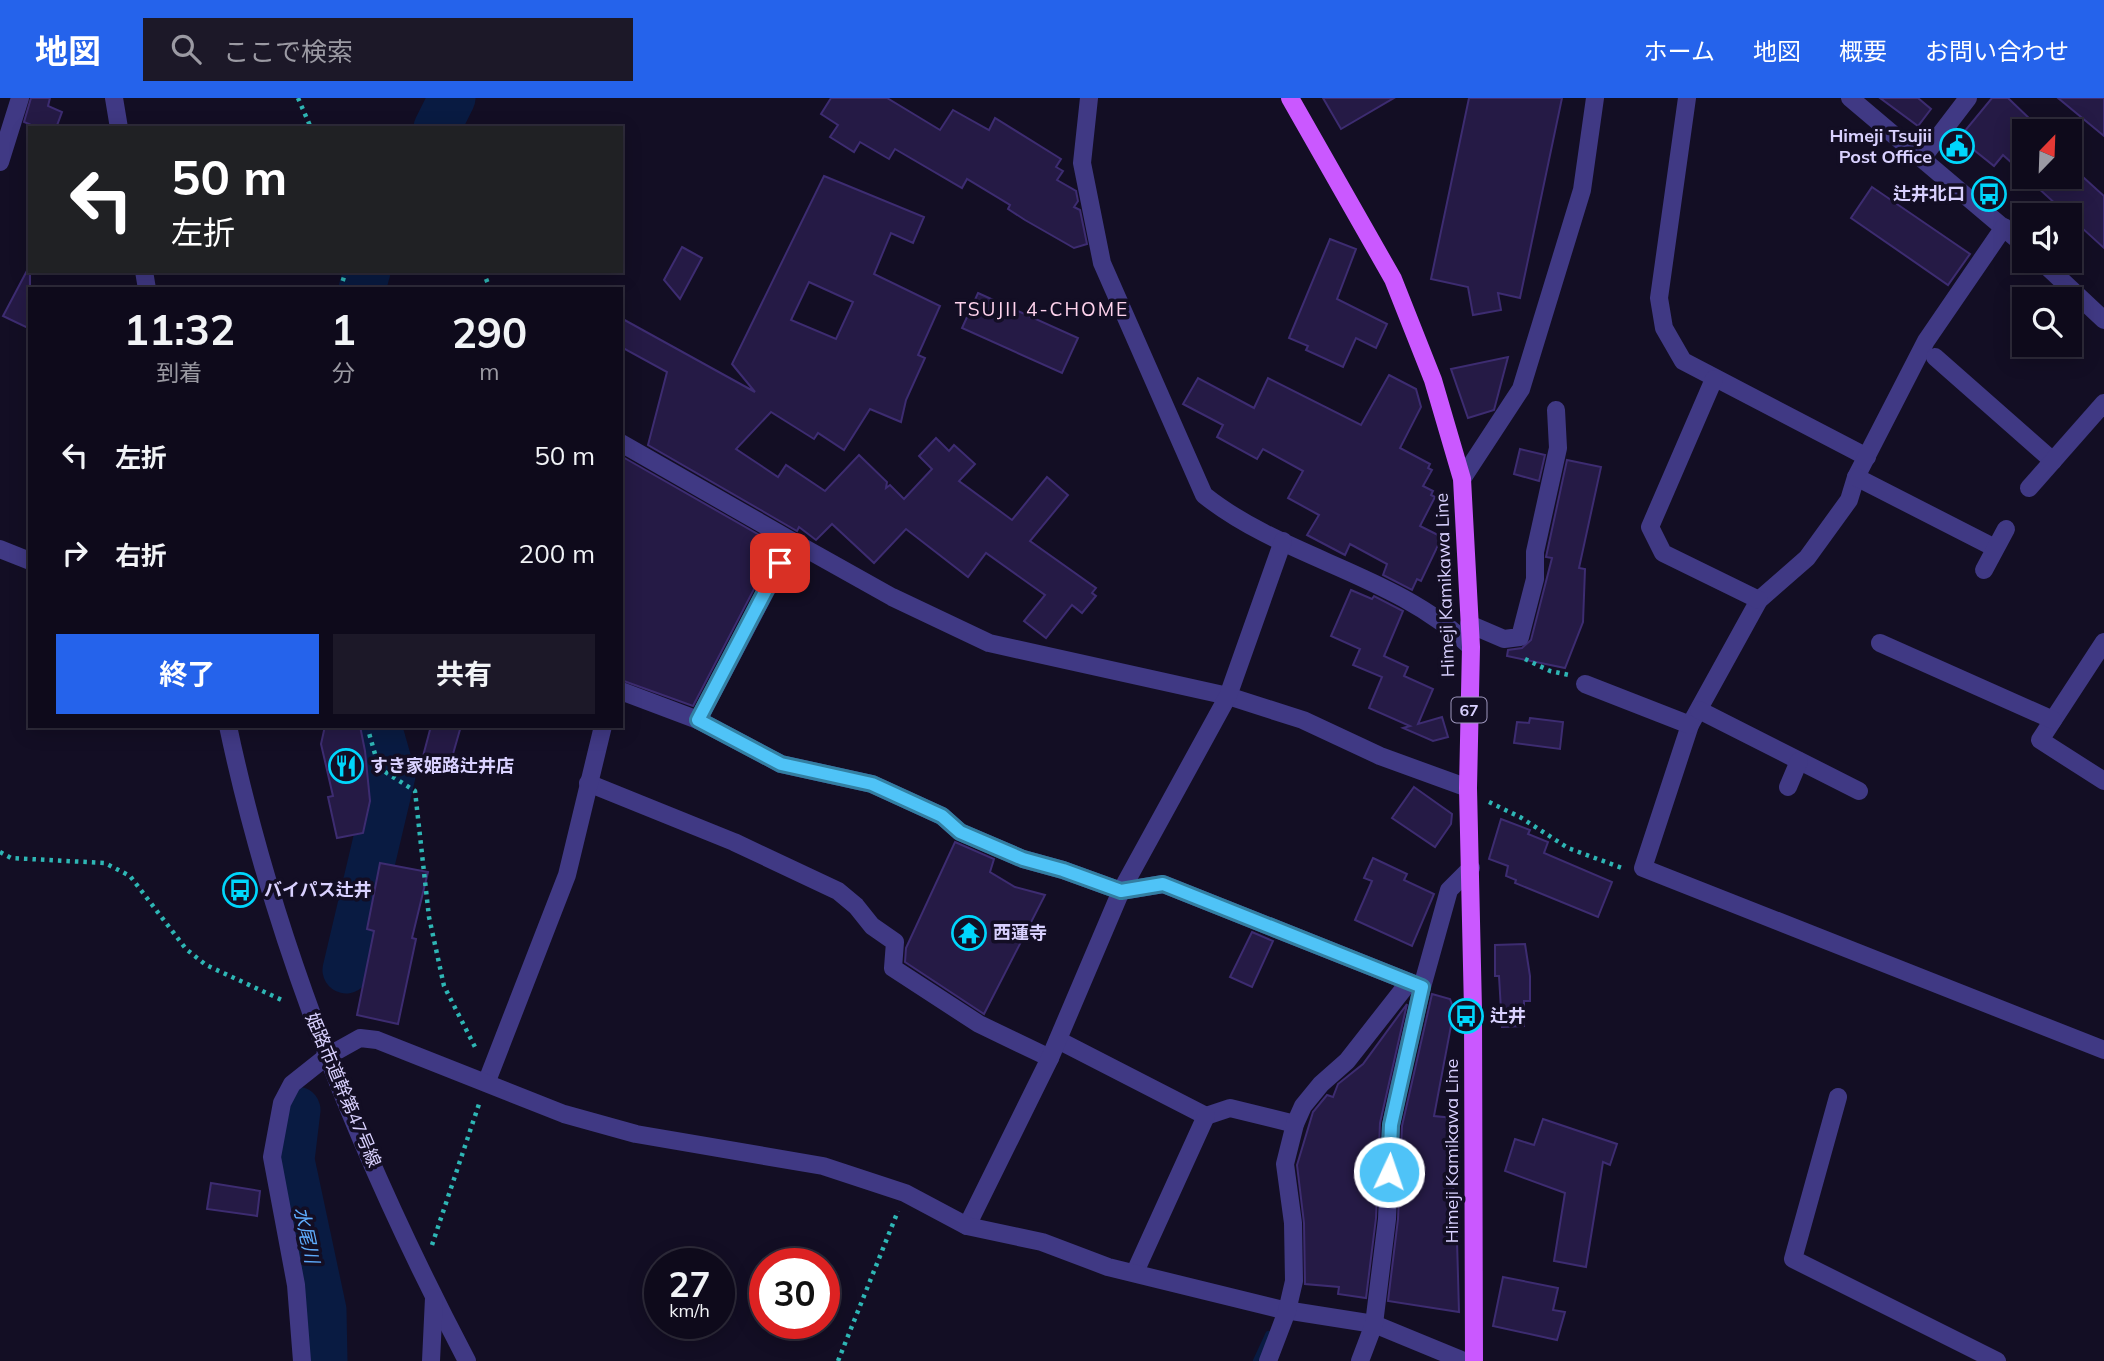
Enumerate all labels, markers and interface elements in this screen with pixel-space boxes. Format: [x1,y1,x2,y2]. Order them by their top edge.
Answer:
search box [143,18,633,81]
text: 地図 [35,30,101,71]
icon: search [167,30,205,68]
text: ここで検索 [223,35,353,68]
text: ホーム [1644,36,1715,66]
text: 地図 [1753,36,1801,66]
text: 概要 [1839,36,1887,66]
text: お問い合わせ [1925,36,2069,66]
north arrow [2012,119,2082,189]
map controls [2012,119,2082,357]
place label: Himeji Tsujii Post Office [1829,124,1932,168]
public building icon: Himeji Tsujii Post Office [1938,127,1976,165]
text: 50 m [171,146,287,207]
icon: left [56,154,147,245]
bus stop icon: 辻井北口 [1970,175,2008,213]
place label: 辻井北口 [1893,182,1965,205]
button: sound [2012,203,2082,273]
text: 左折 [171,212,235,252]
button: search [2012,287,2082,357]
district label: TSUJII 4-CHOME [955,297,1129,321]
text: 11:32 [124,303,235,356]
text: 1 [331,303,356,356]
text: 290 [452,306,527,359]
text: m [479,357,500,386]
text: 到着 [156,358,202,387]
text: 分 [332,358,355,387]
icon: left [56,436,94,474]
text: 50 m [534,439,595,472]
text: 左折 [115,441,167,474]
street label: Himeji Kamikawa Line [1430,492,1459,678]
pin [750,533,810,593]
icon: right [56,534,94,572]
text: 200 m [519,537,595,570]
text: 右折 [115,539,167,572]
icon: arrive [761,544,799,582]
button: 終了 [56,634,319,714]
button: 共有 [333,634,595,714]
road number: 67 [1452,698,1486,722]
restaurant icon: すき家姫路辻井店 [327,747,365,785]
place label: すき家姫路辻井店 [370,754,514,777]
bus stop icon: バイパス辻井 [221,871,259,909]
place label: バイパス辻井 [264,878,372,901]
temple icon: 西蓮寺 [950,914,988,952]
place label: 西蓮寺 [993,921,1047,944]
bus stop icon: 辻井 [1447,997,1485,1035]
place label: 辻井 [1490,1004,1526,1027]
street label: 姫路市道幹第47号線 [301,1009,386,1171]
street label: Himeji Kamikawa Line [1440,1059,1463,1243]
position arrow [1352,1135,1426,1209]
water label: 水尾川 [289,1205,325,1267]
speed limit sign: 30 [749,1248,840,1339]
text: 27 [668,1262,711,1306]
text: km/h [669,1299,710,1322]

